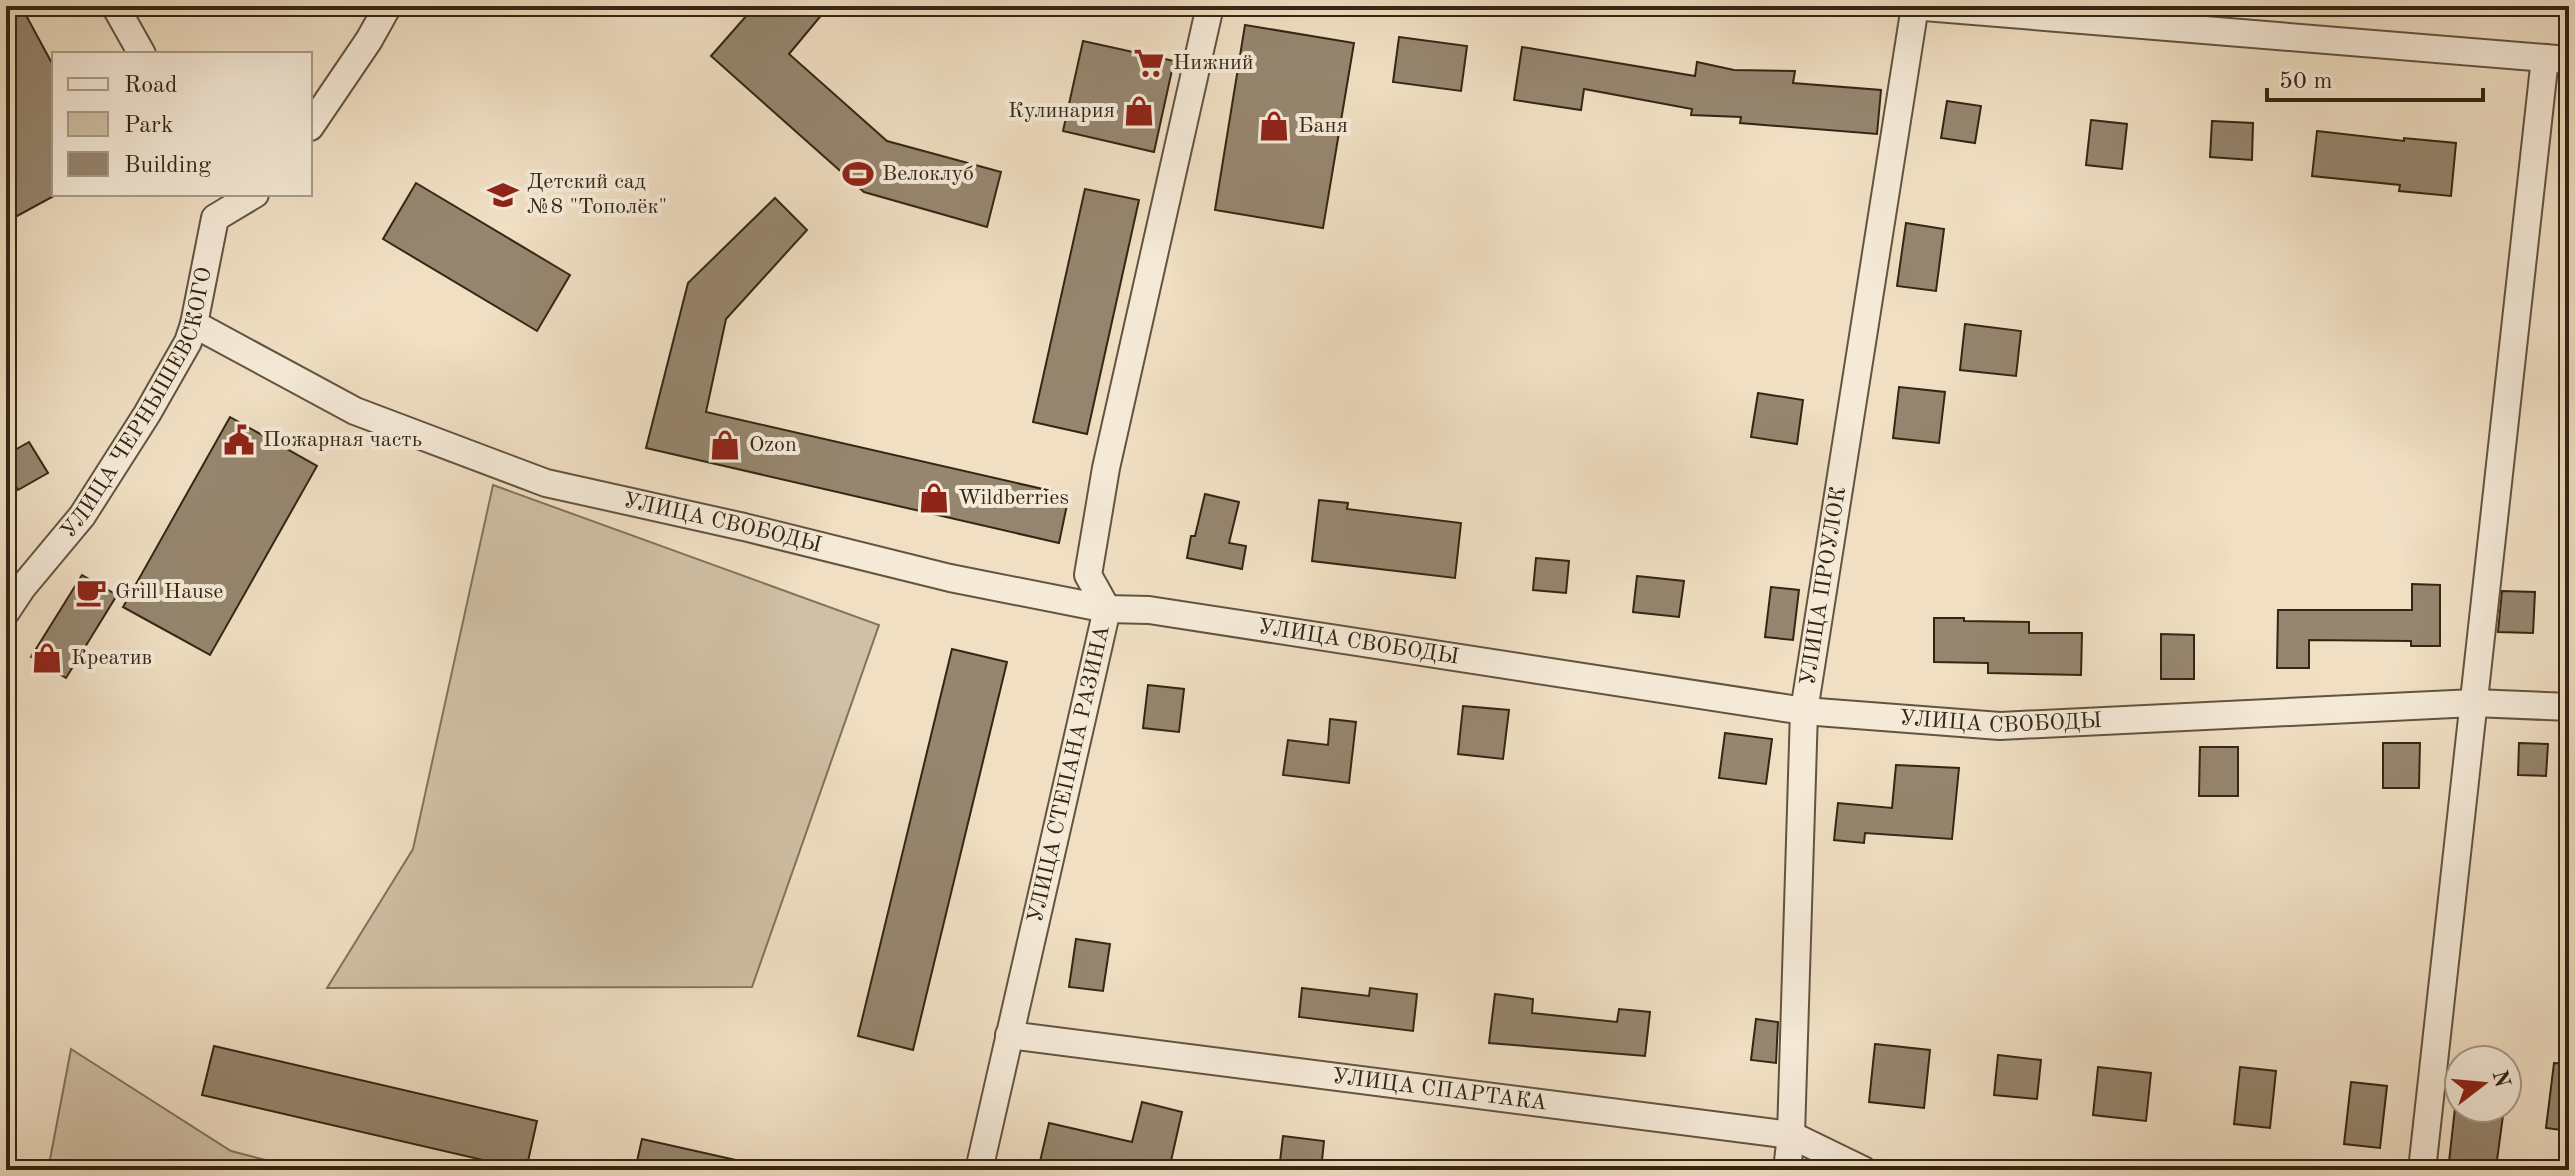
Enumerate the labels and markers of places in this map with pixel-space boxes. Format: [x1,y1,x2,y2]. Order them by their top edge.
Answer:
supermarket icon: Нижний [1132,46,1166,80]
place label: Нижний [1173,52,1254,74]
shop icon: Кулинария [1122,94,1156,128]
place label: Кулинария [1008,100,1115,122]
shop icon: Баня [1257,109,1291,143]
place label: Баня [1298,115,1348,137]
sports icon: Велоклуб [841,157,875,191]
place label: Велоклуб [882,163,974,185]
place label: Детский сад №8 "Тополёк" [527,171,667,218]
school or university icon: Детский сад №8 "Тополёк" [486,178,520,212]
public building icon: Пожарная часть [222,423,256,457]
shop icon: Ozon [708,428,742,462]
place label: Пожарная часть [263,429,422,451]
place label: Ozon [749,434,797,456]
shop icon: Wildberries [917,481,951,515]
place label: Wildberries [958,487,1069,509]
cafe icon: Grill Hause [74,575,108,609]
place label: Grill Hause [115,581,223,603]
shop icon: Креатив [30,641,64,675]
place label: Креатив [71,647,152,669]

